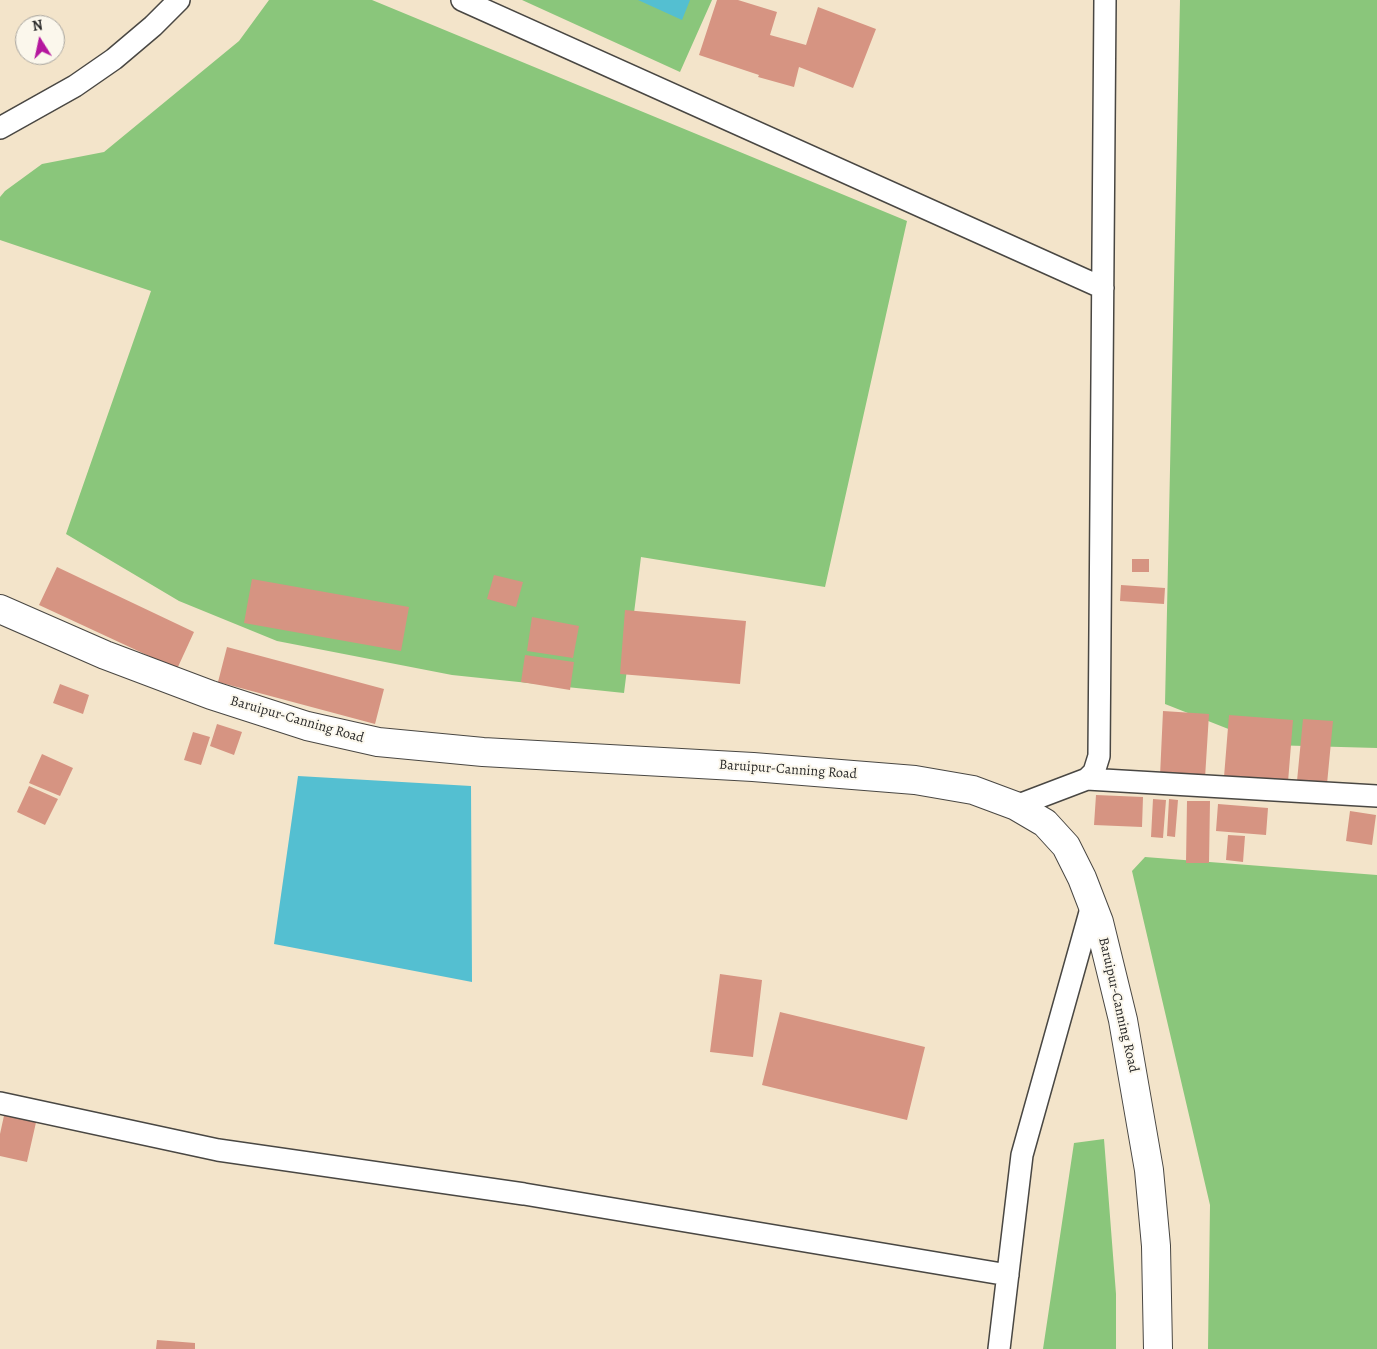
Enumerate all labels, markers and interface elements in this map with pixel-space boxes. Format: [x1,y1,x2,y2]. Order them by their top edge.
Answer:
north arrow [15,15,65,65]
text: N [31,15,44,36]
street label: Baruipur-Canning Road [228,693,366,747]
street label: Baruipur-Canning Road [718,757,858,783]
street label: Baruipur-Canning Road [1094,936,1142,1074]

